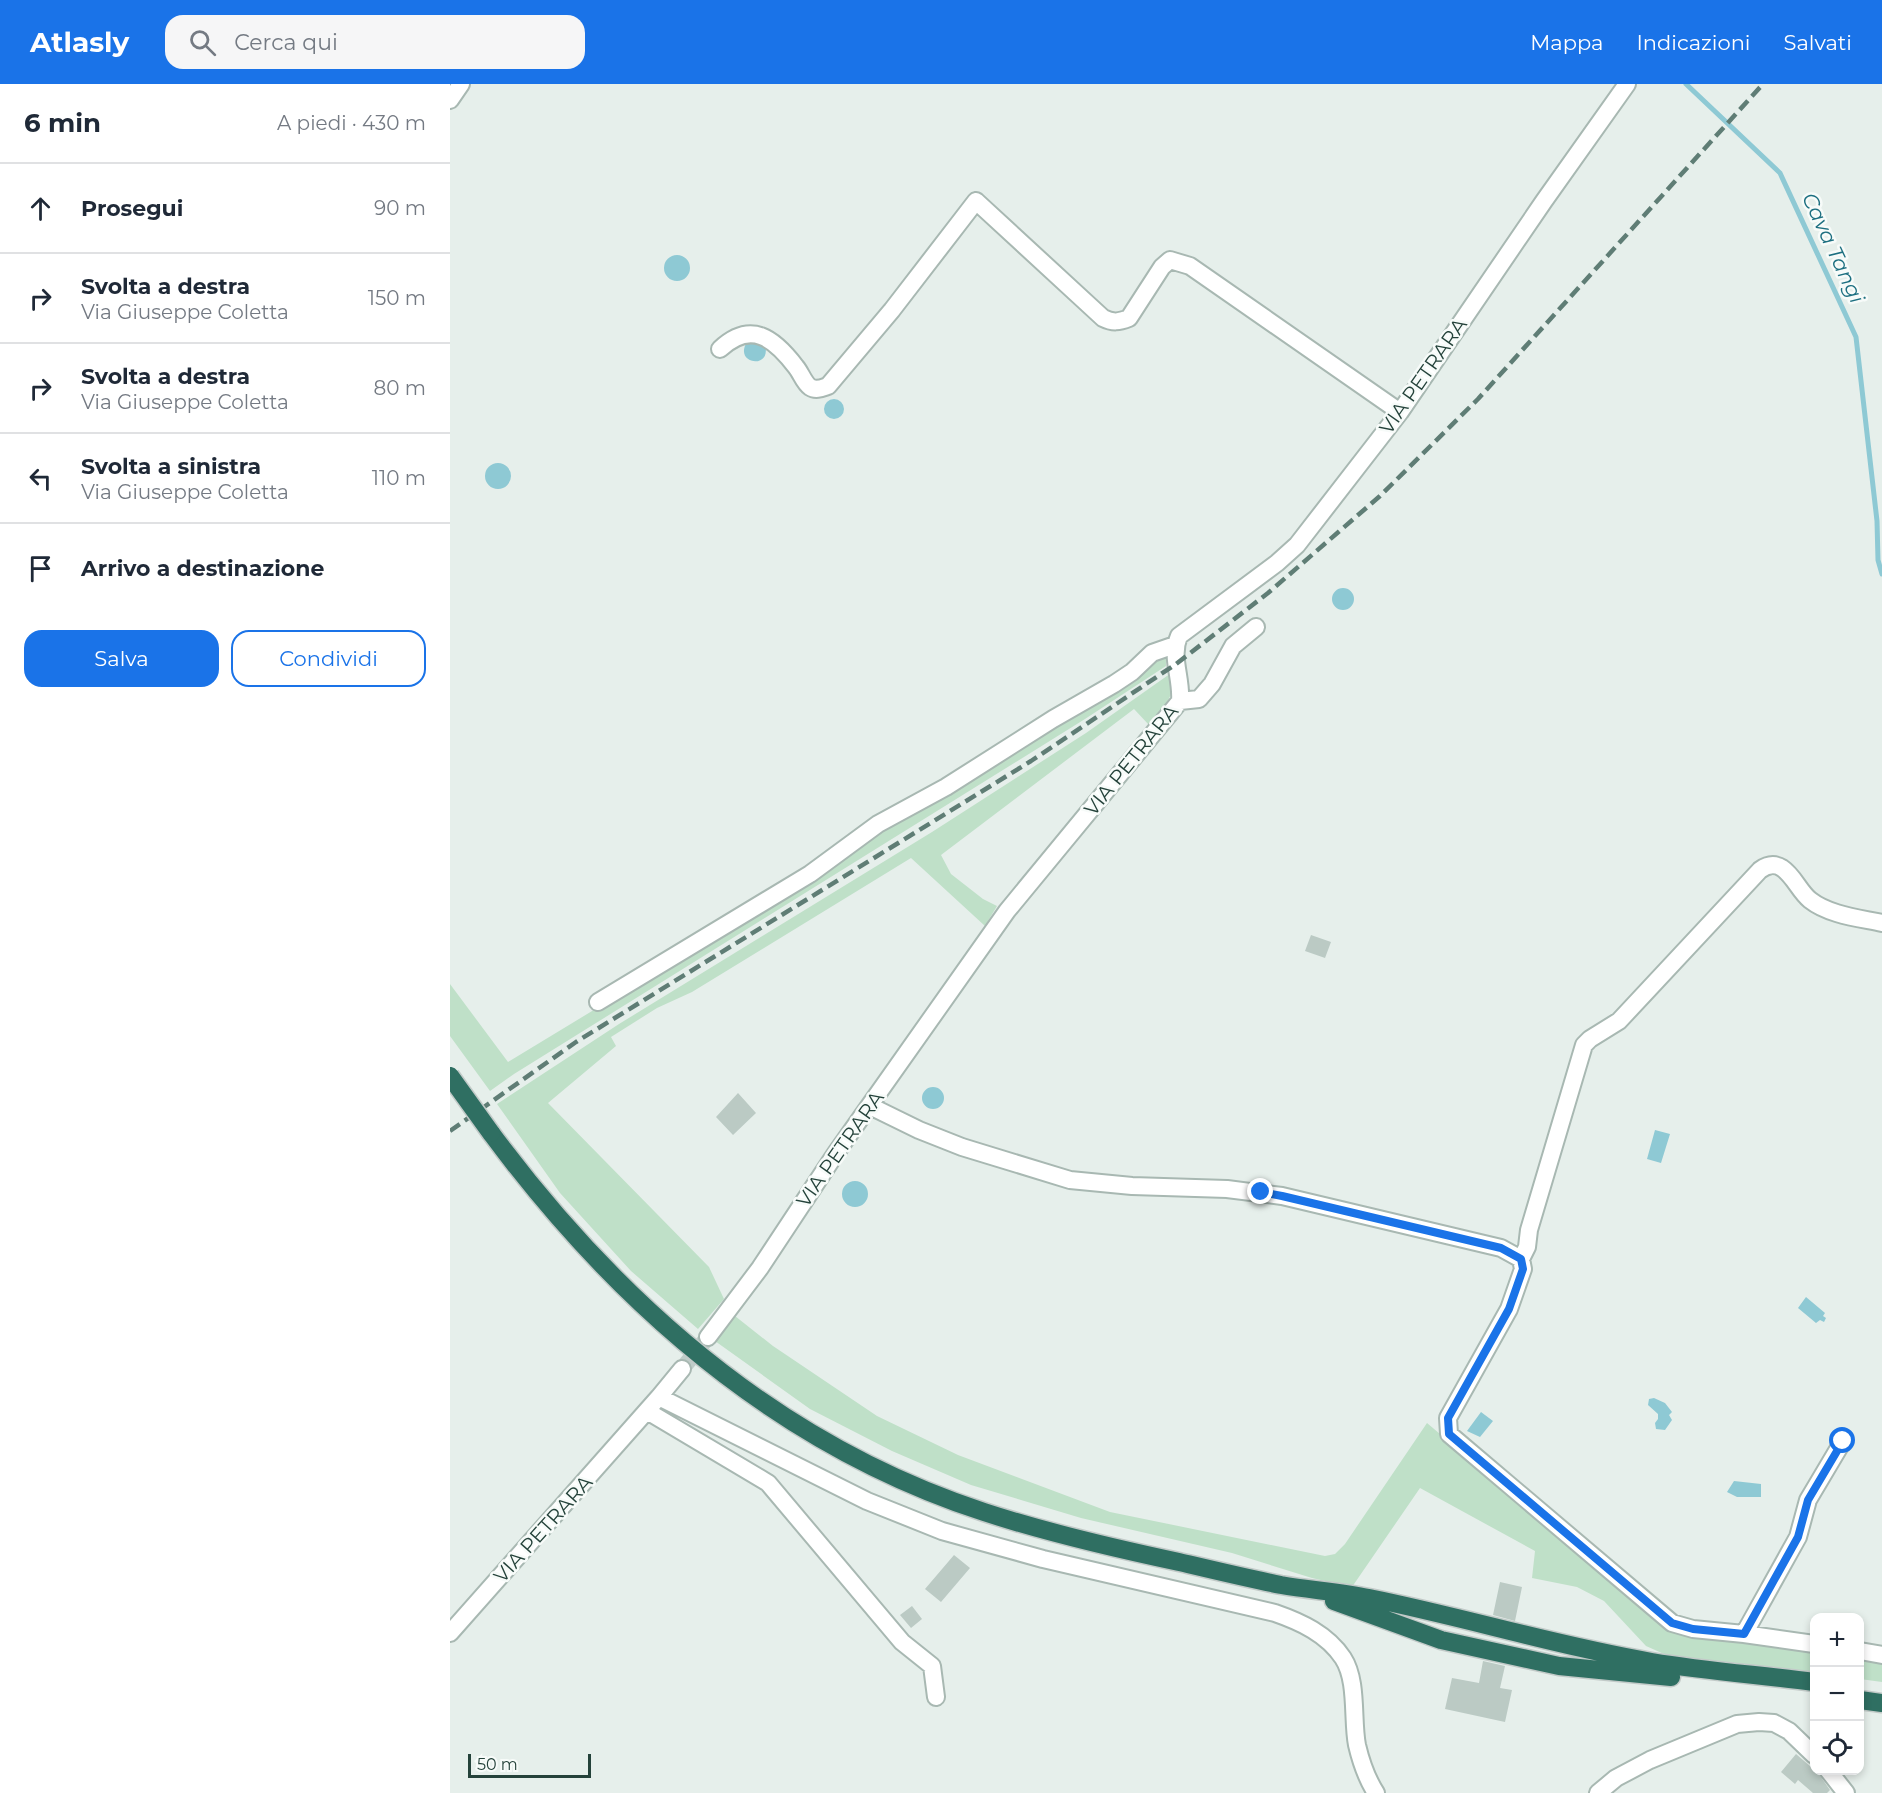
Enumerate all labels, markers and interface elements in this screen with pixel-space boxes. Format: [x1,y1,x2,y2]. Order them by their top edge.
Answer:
search box [165,15,585,69]
text: Atlasly [30,25,129,59]
icon: search [186,26,219,59]
text: Cerca qui [234,29,338,56]
text: Mappa [1530,30,1603,55]
text: Indicazioni [1636,30,1751,55]
text: Salvati [1784,30,1852,55]
text: 6 min [24,107,101,139]
text: A piedi · 430 m [277,111,426,135]
water label: Cava Tangi [1797,189,1870,307]
icon: ahead [24,192,57,225]
text: Prosegui [81,195,183,222]
text: 90 m [374,196,426,220]
text: Svolta a destra [81,273,250,300]
icon: right [24,282,57,315]
text: 150 m [368,286,426,310]
text: Via Giuseppe Coletta [81,300,289,324]
street label: VIA PETRARA [1374,313,1472,439]
text: Svolta a destra [81,363,250,390]
icon: right [24,372,57,405]
text: 80 m [374,376,426,400]
text: Via Giuseppe Coletta [81,390,289,414]
text: Svolta a sinistra [81,453,261,480]
icon: left [24,462,57,495]
text: 110 m [372,466,426,490]
text: Via Giuseppe Coletta [81,480,289,504]
icon: arrive [24,552,57,585]
text: Arrivo a destinazione [81,555,324,582]
button: Salva [24,630,219,687]
button: Condividi [231,630,426,687]
street label: VIA PETRARA [1079,699,1184,820]
street label: VIA PETRARA [791,1086,889,1212]
route end [1247,1178,1273,1204]
route start [1829,1427,1855,1453]
street label: VIA PETRARA [489,1470,598,1588]
map controls [1810,1613,1864,1775]
button: + [1810,1613,1864,1667]
button: − [1810,1667,1864,1721]
button: locate [1810,1721,1864,1775]
scale bar [468,1751,591,1778]
text: 50 m [477,1755,518,1774]

